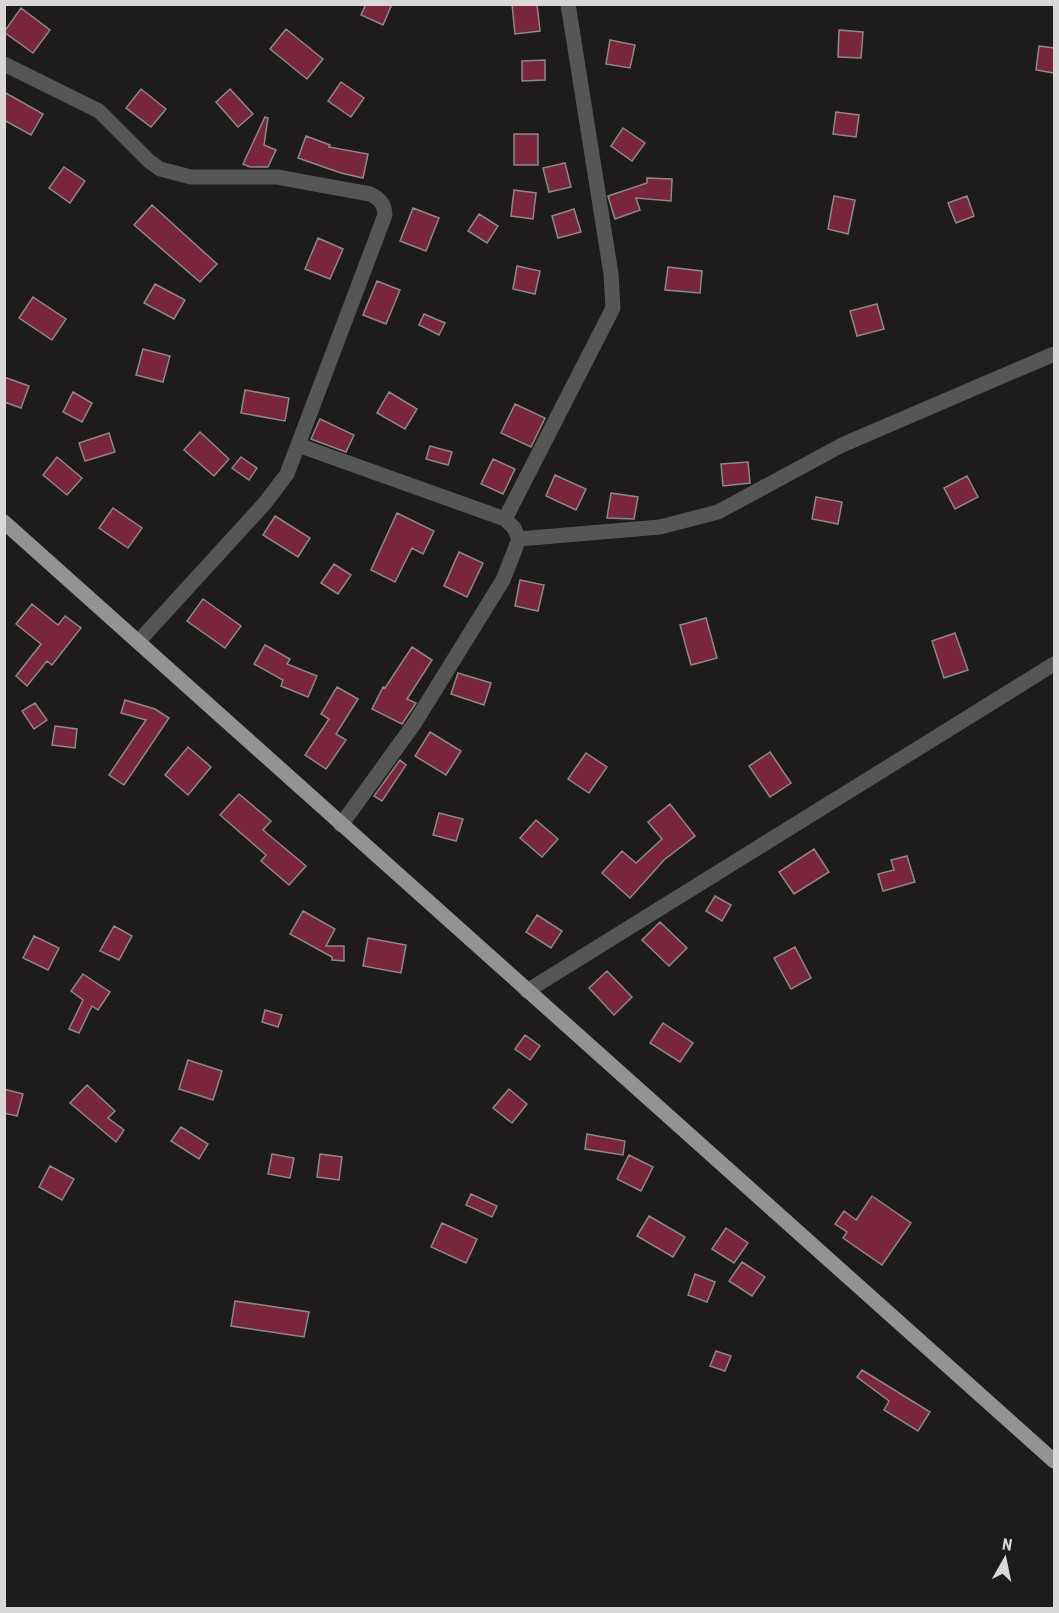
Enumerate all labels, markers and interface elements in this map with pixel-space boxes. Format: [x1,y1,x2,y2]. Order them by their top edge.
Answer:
north arrow [975,1529,1035,1589]
text: N [1001,1535,1014,1555]

